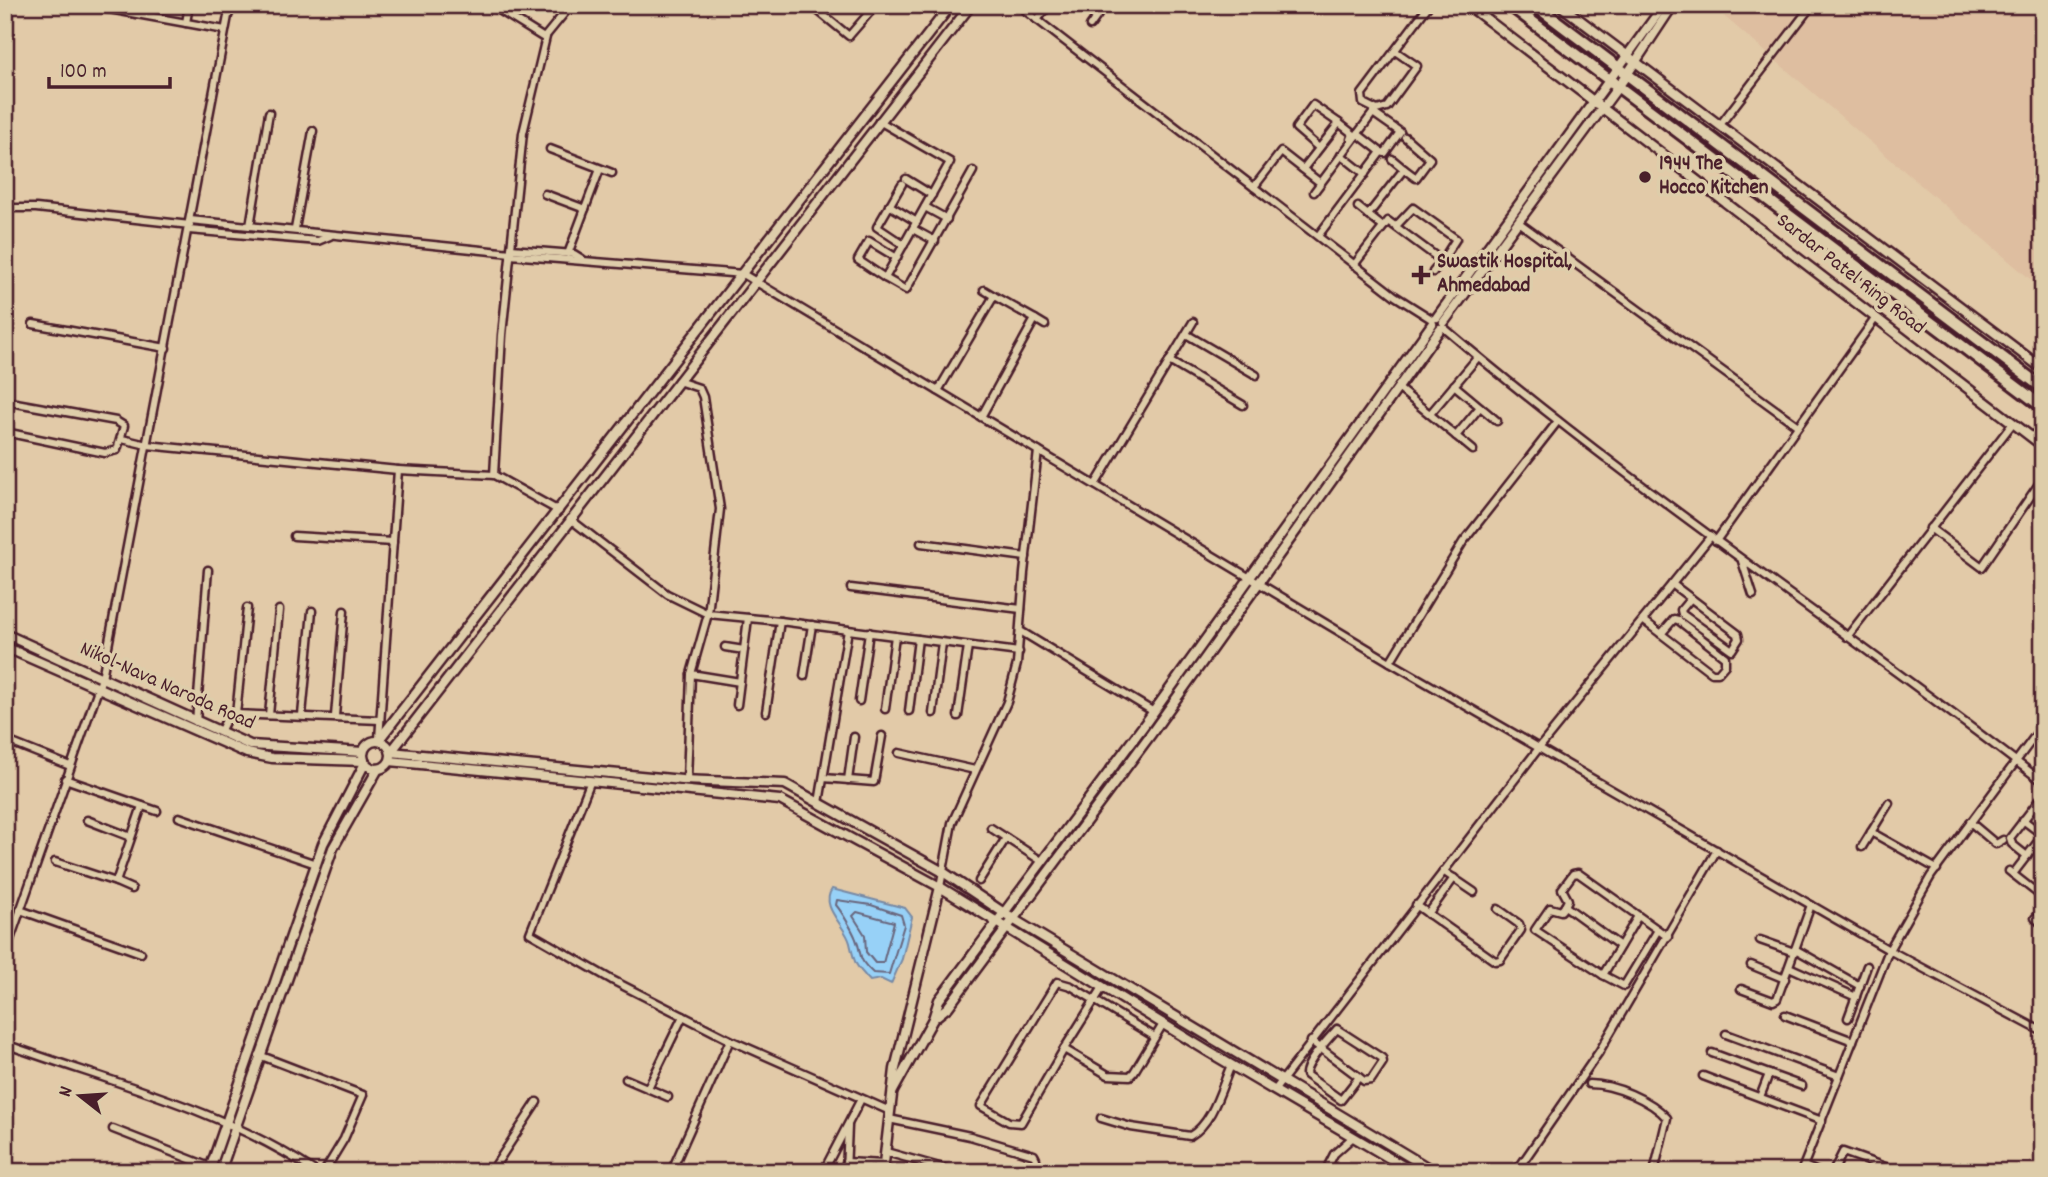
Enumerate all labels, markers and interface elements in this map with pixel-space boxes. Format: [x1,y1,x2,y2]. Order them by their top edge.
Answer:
scale bar [49,46,170,90]
text: 100 m [60,58,107,88]
place label: 1944 The Hocco Kitchen [1659,150,1769,204]
marker: 1944 The Hocco Kitchen [1637,169,1653,185]
street label: Sardar Patel Ring Road [1769,207,1931,343]
place label: Swastik Hospital, Ahmedabad [1437,248,1573,302]
marker: Swastik Hospital, Ahmedabad [1411,265,1431,285]
street label: Nikol-Nava Naroda Road [75,635,259,739]
north arrow [46,1062,116,1132]
text: N [53,1084,81,1100]

